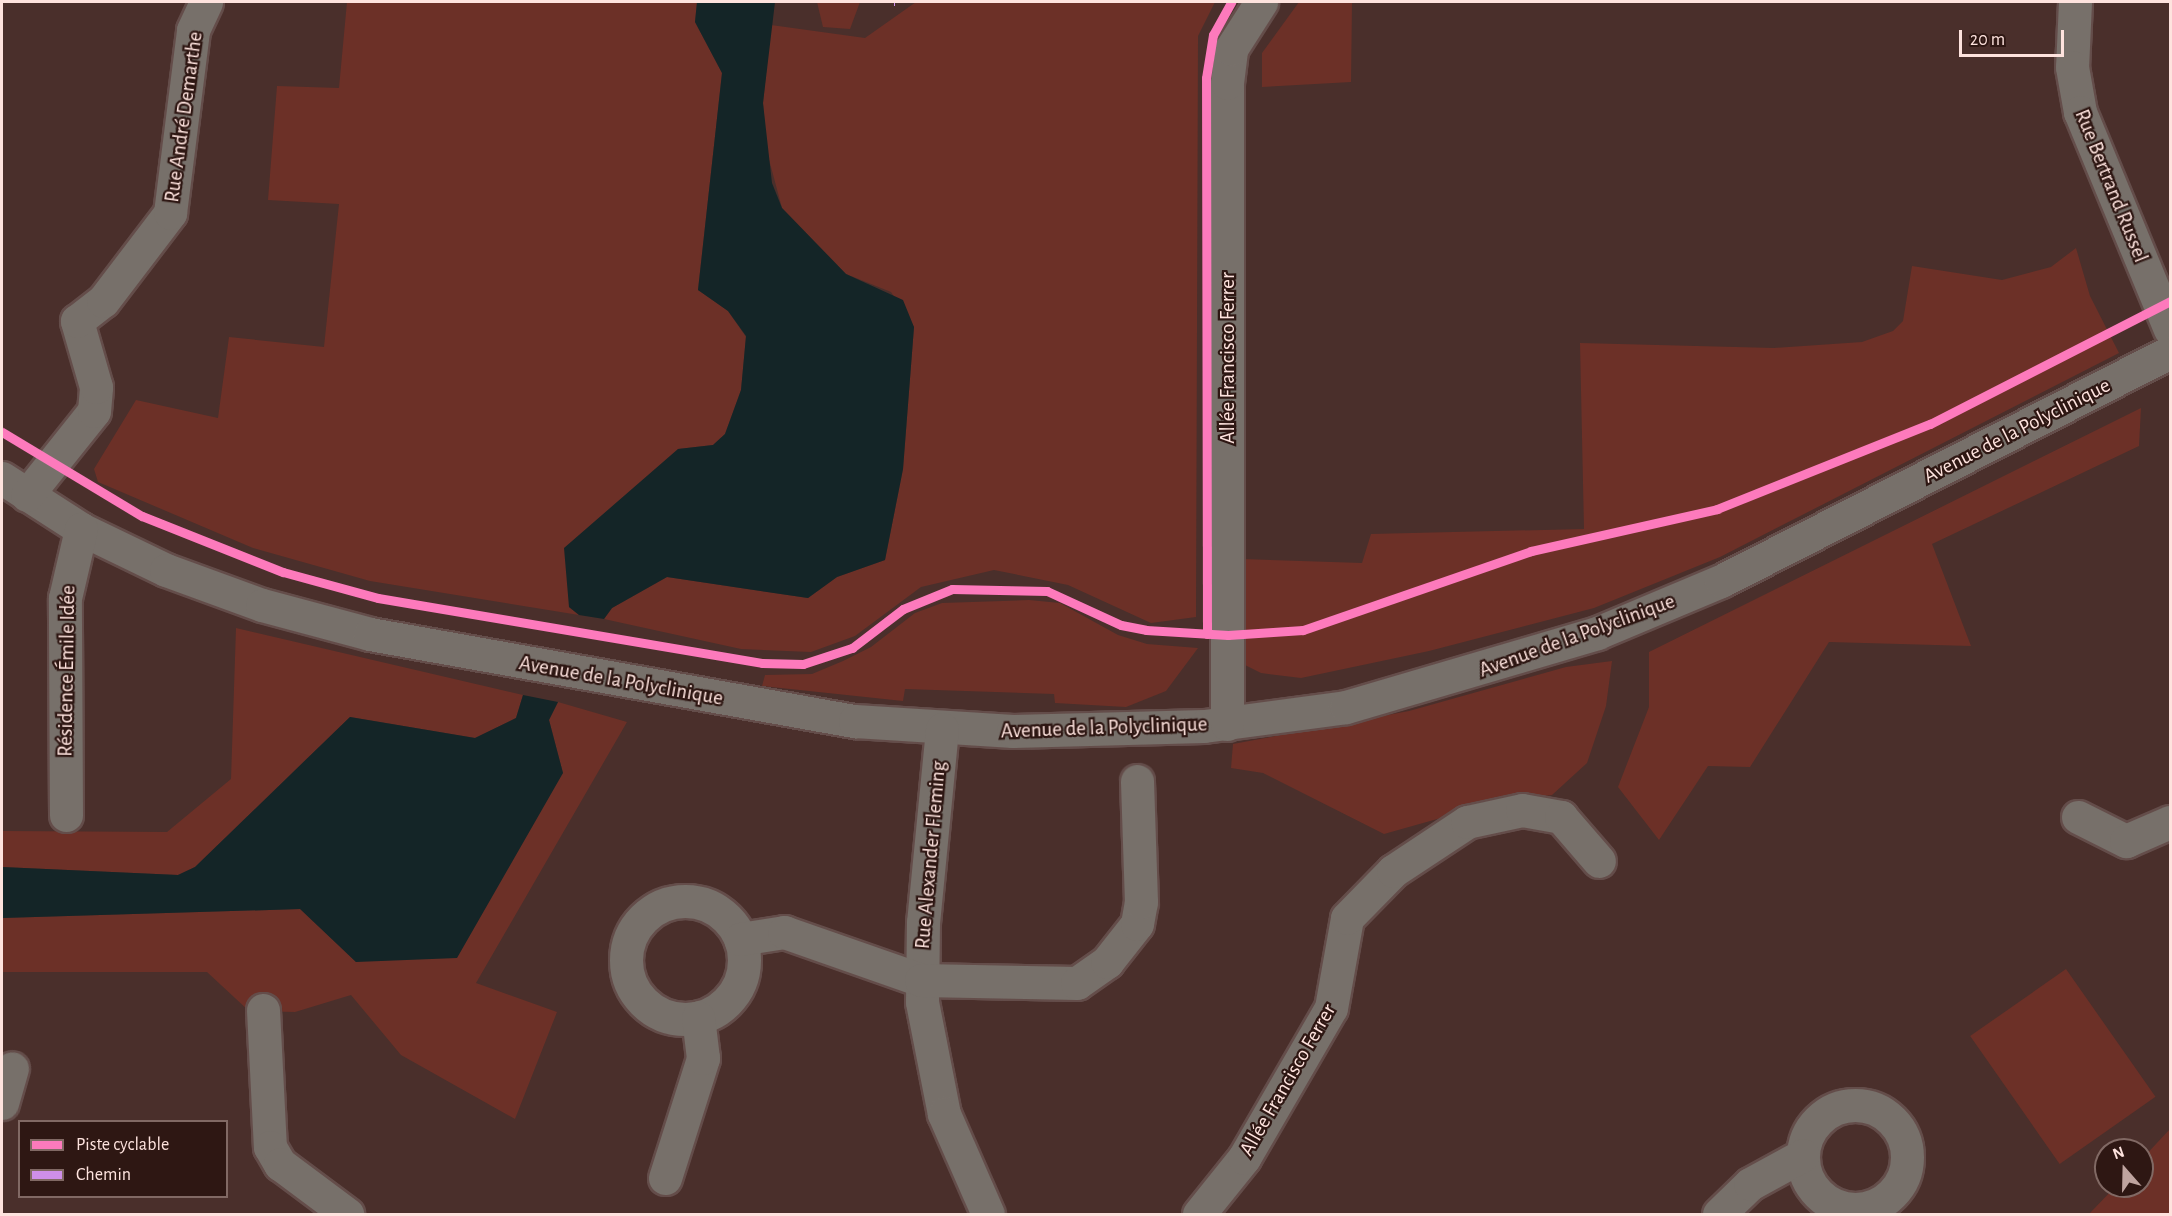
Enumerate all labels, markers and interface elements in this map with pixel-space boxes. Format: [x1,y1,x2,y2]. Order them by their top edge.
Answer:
scale bar [1962,18,2067,56]
street label: Rue André Demarthe [160,30,208,204]
text: 20 m [1970,31,2005,49]
street label: Rue Bertrand Russel [2069,106,2153,266]
street label: Allée Francisco Ferrer [1215,272,1241,444]
street label: Avenue de la Polyclinique [1919,373,2115,489]
street label: Résidence Émile Idée [53,585,81,757]
street label: Avenue de la Polyclinique [1476,589,1678,683]
street label: Avenue de la Polyclinique [517,651,725,711]
street label: Avenue de la Polyclinique [1000,712,1208,744]
street label: Rue Alexander Fleming [910,760,952,950]
street label: Allée Francisco Ferrer [1234,999,1342,1161]
legend [18,1120,228,1198]
text: Piste cyclable [76,1136,169,1154]
north arrow [2094,1138,2154,1198]
text: N [2111,1144,2126,1162]
text: Chemin [76,1166,131,1184]

